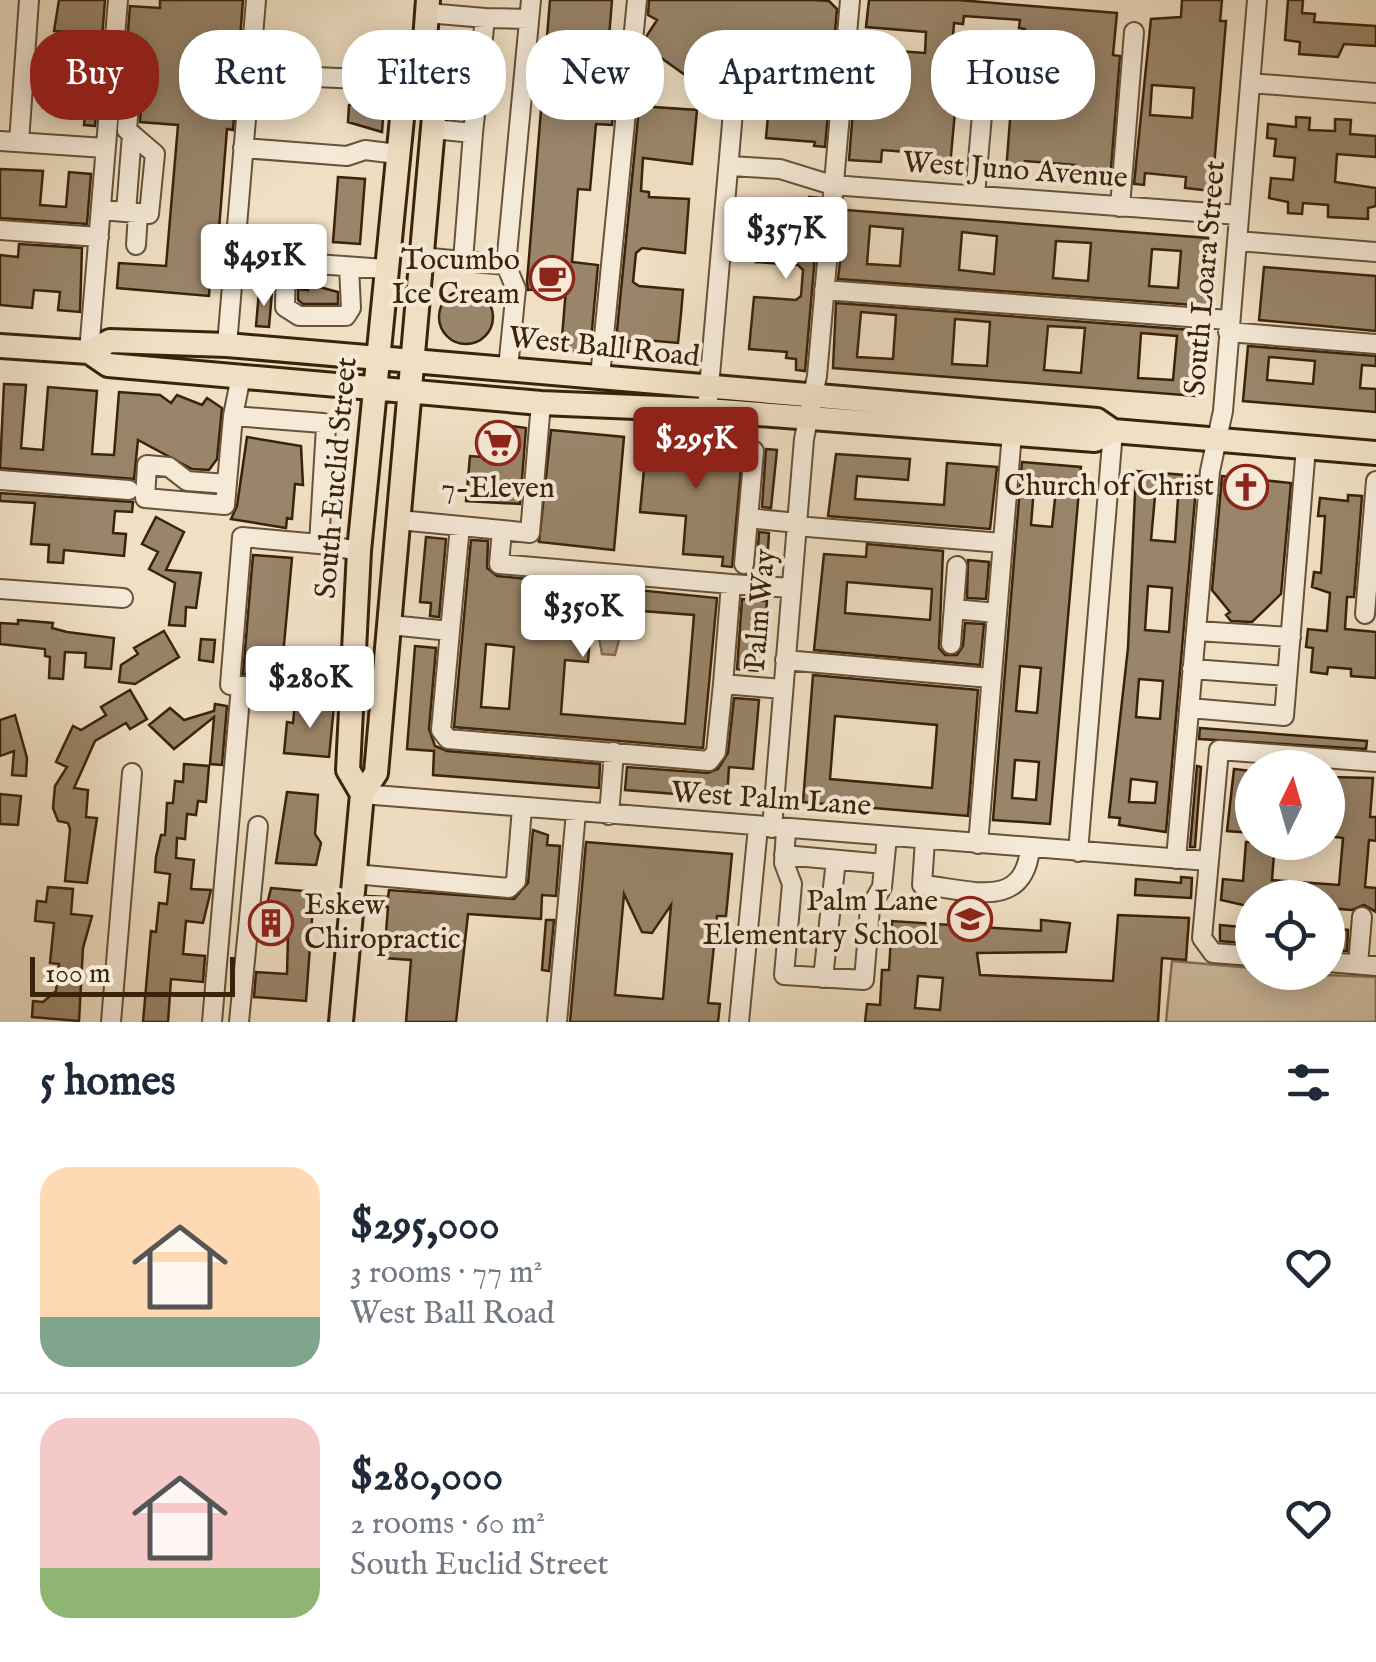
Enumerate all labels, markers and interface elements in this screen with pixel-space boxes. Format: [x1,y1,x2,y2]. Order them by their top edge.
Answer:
chip: Buy [30,30,159,120]
chip: Rent [179,30,322,120]
chip: Filters [342,30,506,120]
chip: New [526,30,664,120]
chip: Apartment [684,30,911,120]
chip: House [931,30,1095,120]
street label: West Juno Avenue [901,144,1129,198]
street label: South Loara Street [1177,159,1235,397]
pin: $357K [716,197,856,282]
text: $357K [746,209,826,250]
pin: $491K [194,224,334,309]
text: $491K [223,236,305,277]
place label: Tocumbo Ice Cream [392,242,520,314]
cafe icon: Tocumbo Ice Cream [529,255,575,301]
street label: West Ball Road [507,319,702,377]
street label: South Euclid Street [308,356,366,600]
pin: $295K [626,407,766,492]
text: $295K [655,419,737,460]
supermarket icon: 7-Eleven [475,420,521,466]
church icon: Church of Christ [1223,464,1269,510]
place label: Church of Christ [1004,468,1214,506]
place label: 7-Eleven [441,470,555,508]
street label: Palm Way [737,547,785,673]
pin: $350K [513,575,653,660]
text: $350K [543,587,623,628]
pin: $280K [240,646,380,731]
text: $280K [268,658,352,699]
north arrow [1235,750,1345,860]
map controls [1235,750,1345,990]
street label: West Palm Lane [670,774,872,826]
button: locate [1235,880,1345,990]
place label: Palm Lane Elementary School [702,883,939,955]
place label: Eskew Chiropractic [304,887,461,959]
school or university icon: Palm Lane Elementary School [947,896,993,942]
building icon: Eskew Chiropractic [248,900,294,946]
scale bar [30,952,235,996]
text: 100 m [45,957,111,992]
icon: filters [1281,1055,1336,1110]
text: 5 homes [40,1056,176,1109]
text: $295,000 [350,1200,500,1253]
icon: home [120,1207,240,1327]
icon: heart [1281,1240,1336,1295]
text: 3 rooms · 77 m² [350,1253,543,1294]
text: West Ball Road [350,1294,555,1335]
text: $280,000 [350,1451,503,1504]
icon: home [120,1458,240,1578]
icon: heart [1281,1491,1336,1546]
text: 2 rooms · 60 m² [350,1504,545,1545]
text: South Euclid Street [350,1545,608,1586]

